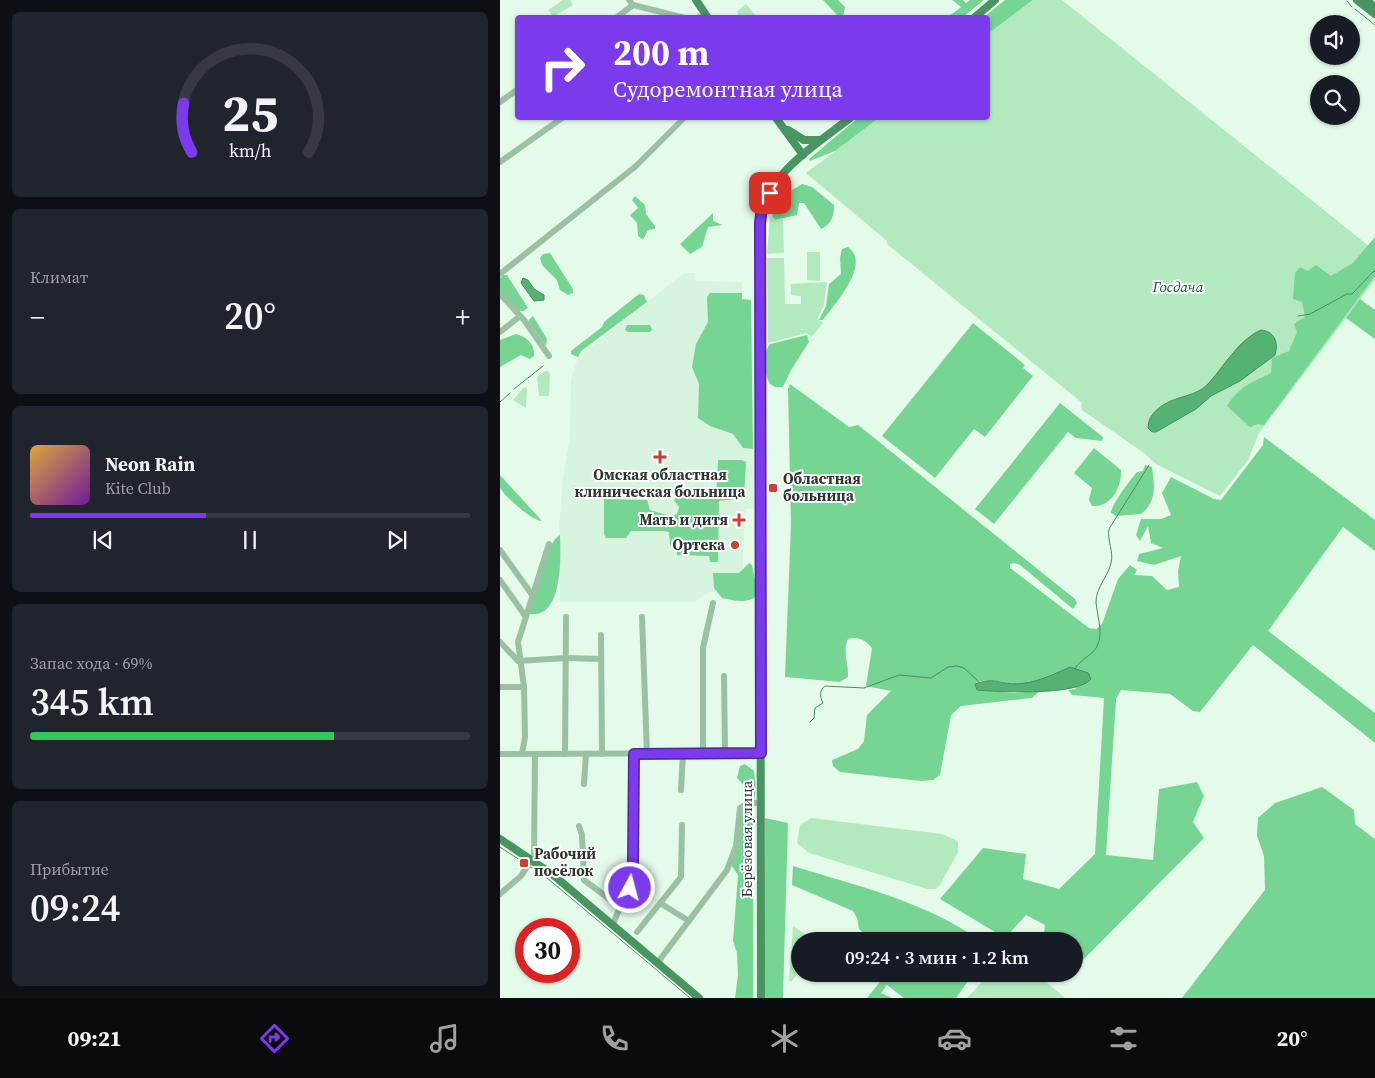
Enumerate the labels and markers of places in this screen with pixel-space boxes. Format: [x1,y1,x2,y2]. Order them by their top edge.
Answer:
pin [749,172,791,214]
marker: Омская областная клиническая больница [653,450,667,464]
place label: Омская областная клиническая больница [575,464,746,502]
place label: Областная больница [783,468,861,506]
marker: Областная больница [767,482,779,494]
place label: Мать и дитя [639,509,728,530]
marker: Мать и дитя [732,513,746,527]
place label: Ортека [672,534,726,555]
marker: Ортека [729,539,741,551]
place label: Рабочий посёлок [534,843,596,881]
marker: Рабочий посёлок [518,857,530,869]

